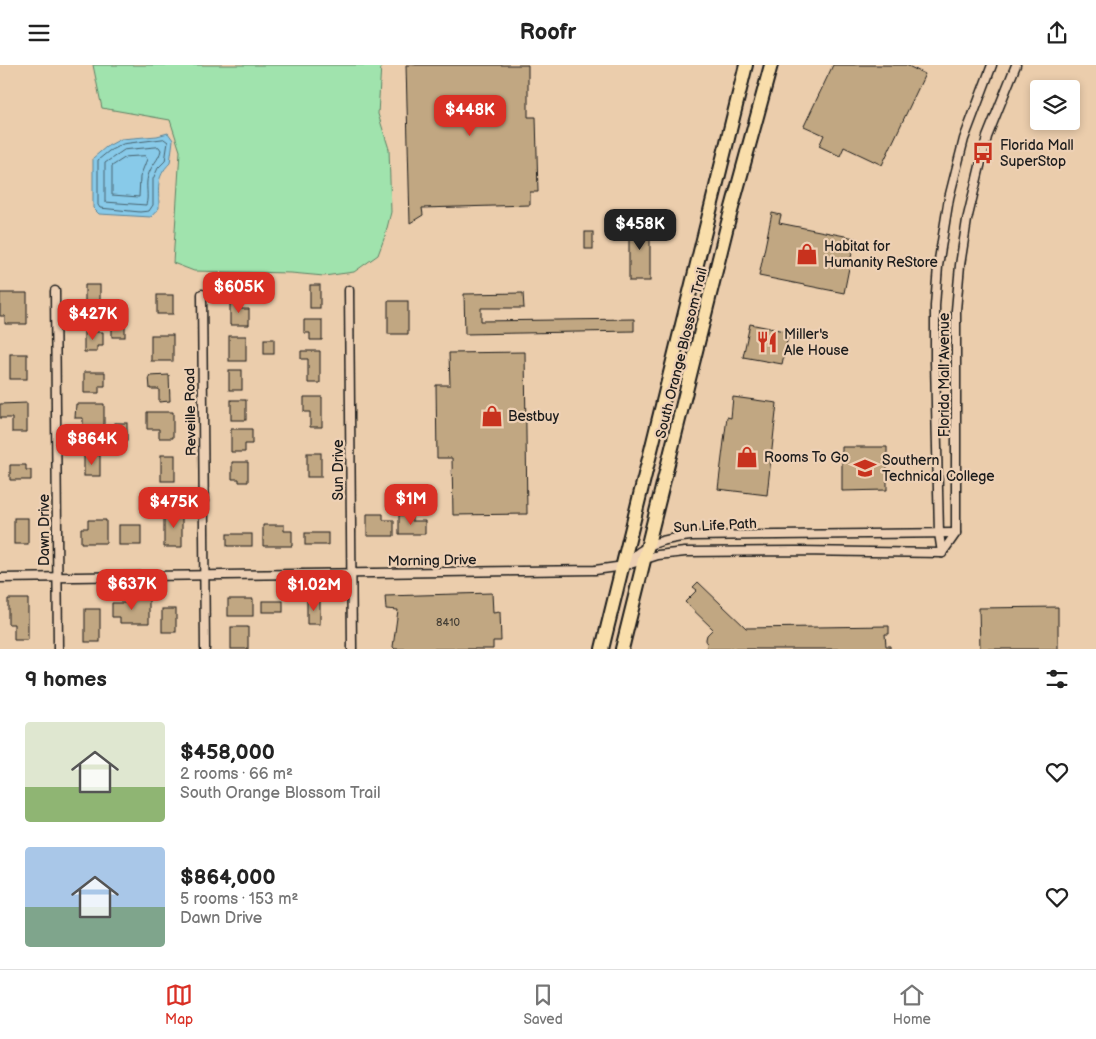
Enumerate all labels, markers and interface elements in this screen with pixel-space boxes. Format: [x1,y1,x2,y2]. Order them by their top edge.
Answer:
icon: menu [25,19,53,47]
text: Roofr [520,19,576,46]
icon: share [1043,19,1071,47]
map controls [1030,80,1080,130]
button: layers [1030,80,1080,130]
pin: $448K [435,95,505,137]
text: $448K [445,101,495,120]
place label: Florida Mall SuperStop [1000,137,1074,170]
bus stop icon: Florida Mall SuperStop [970,140,996,166]
pin: $458K [605,209,675,251]
text: $458K [615,215,665,234]
place label: Habitat for Humanity ReStore [824,238,938,271]
shop icon: Habitat for Humanity ReStore [794,241,820,267]
street label: South Orange Blossom Trail [652,266,711,440]
pin: $605K [204,271,274,314]
text: $605K [214,278,264,297]
pin: $427K [58,299,128,341]
text: $427K [69,305,117,324]
street label: Florida Mall Avenue [936,313,953,437]
place label: Miller's Ale House [784,326,849,359]
restaurant icon: Miller's Ale House [754,329,780,355]
street label: Reveille Road [181,368,200,456]
shop icon: Bestbuy [479,403,505,429]
place label: Bestbuy [508,408,560,425]
pin: $864K [57,423,127,466]
text: $864K [67,430,117,449]
street label: Sun Drive [330,440,347,500]
shop icon: Rooms To Go [734,444,760,470]
place label: Rooms To Go [764,449,849,466]
place label: Southern Technical College [882,452,995,485]
school or university icon: Southern Technical College [852,455,878,481]
pin: $1M [387,483,435,526]
pin: $475K [139,487,209,529]
text: $1M [395,490,427,509]
text: $475K [150,493,198,512]
street label: Dawn Drive [36,494,53,566]
street label: Sun Life Path [673,515,757,536]
street label: Morning Drive [387,551,477,570]
pin: $637K [97,569,167,611]
pin: $1.02M [273,569,355,612]
text: $637K [107,575,157,594]
text: $1.02M [287,576,341,595]
house number: 8410 [436,616,460,629]
icon: filters [1043,665,1071,693]
text: 9 homes [25,667,107,692]
text: $458,000 [180,740,275,765]
icon: home [65,742,125,802]
icon: heart [1043,758,1071,786]
text: 2 rooms · 66 m² [180,765,293,784]
text: South Orange Blossom Trail [180,784,381,803]
text: $864,000 [180,865,275,890]
icon: home [65,867,125,927]
icon: heart [1043,883,1071,911]
text: 5 rooms · 153 m² [180,890,298,909]
text: Dawn Drive [180,909,262,928]
tab: Map [165,981,193,1028]
tab: Saved [523,981,563,1028]
tab: Home [893,981,931,1028]

